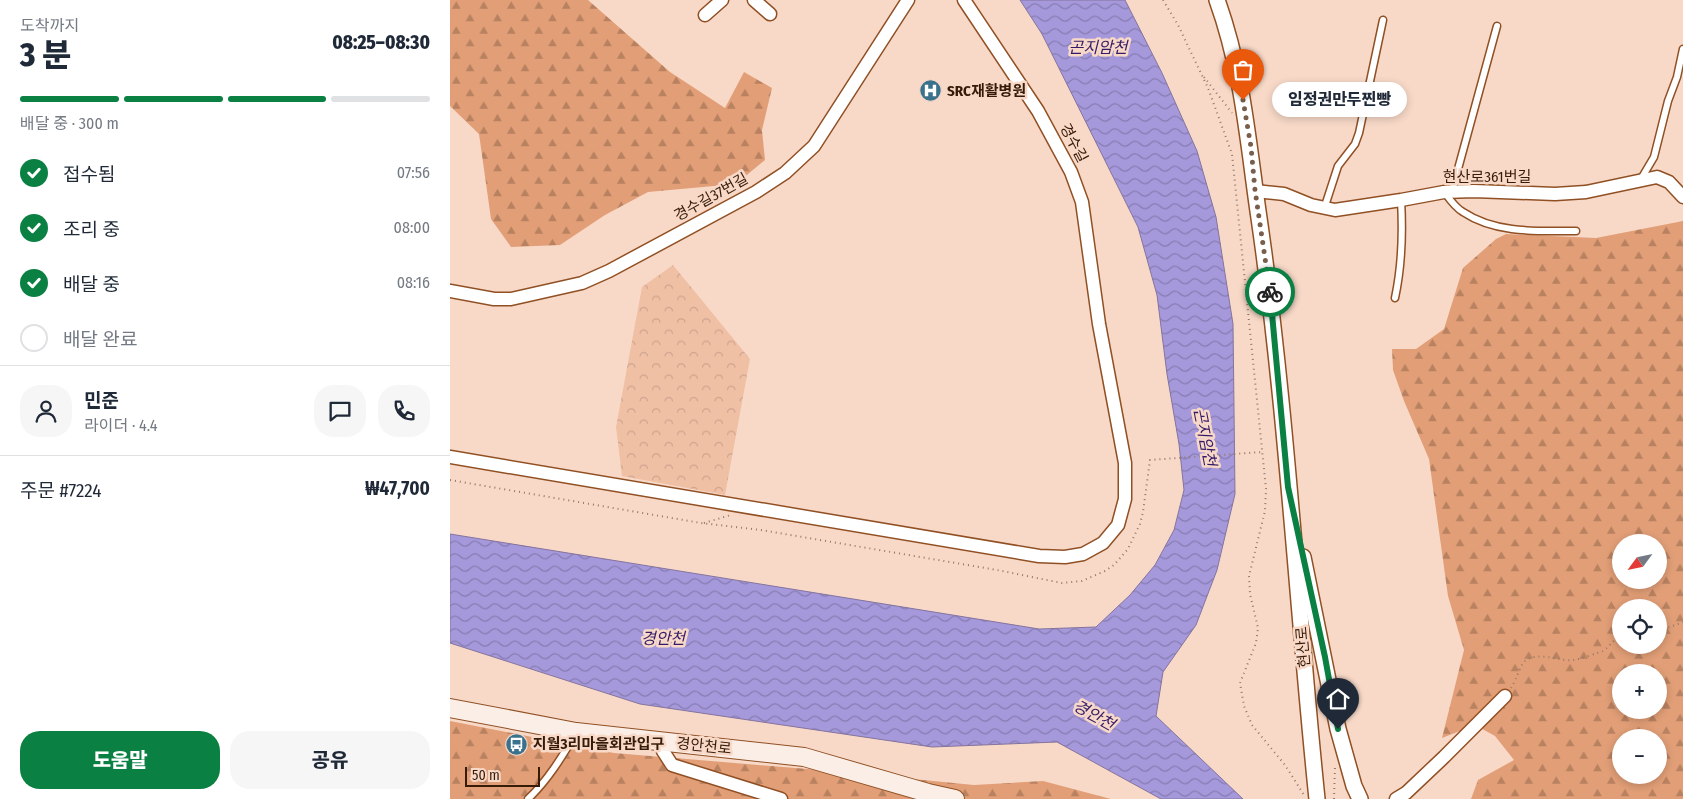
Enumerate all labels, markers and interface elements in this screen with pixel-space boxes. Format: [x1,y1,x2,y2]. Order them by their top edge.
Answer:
text: 도착까지 [20,16,79,35]
text: 08:25–08:30 [332,31,430,54]
text: 3 분 [20,36,71,74]
water label: 곤지암천 [1069,38,1130,57]
pin [1222,49,1264,100]
icon: bag [1229,56,1257,84]
hospital icon: SRC재활병원 [919,79,943,103]
place label: SRC재활병원 [947,82,1026,100]
callout: 임정권만두찐빵 [1273,82,1408,118]
text: 임정권만두찐빵 [1288,90,1391,109]
text: 배달 중 · 300 m [20,114,119,133]
street label: 경수길 [1056,120,1092,166]
icon: check [20,159,48,187]
text: 접수됨 [63,163,115,186]
text: 07:56 [397,163,430,182]
street label: 현산로361번길 [1443,168,1531,186]
street label: 경수길37번길 [671,169,751,225]
icon: check [20,214,48,242]
text: 조리 중 [63,218,120,241]
text: 08:00 [394,218,430,237]
courier [1245,267,1295,317]
icon: check [20,269,48,297]
text: 배달 중 [63,273,120,296]
text: 08:16 [397,273,430,292]
icon: bike [1256,278,1284,306]
text: 배달 완료 [63,328,137,351]
button: person [20,385,72,437]
button: chat [314,385,366,437]
button: phone [378,385,430,437]
text: 민준 [84,389,119,412]
water label: 곤지암천 [1190,406,1220,470]
text: 라이더 · 4.4 [84,416,157,435]
text: ₩47,700 [365,477,430,500]
text: 주문 #7224 [20,479,102,502]
north arrow [1612,534,1668,589]
map controls [1612,534,1667,784]
button: locate [1612,599,1667,654]
street label: 현산로 [1292,626,1314,668]
water label: 경안천 [641,629,687,648]
button: + [1612,664,1667,719]
pin [1317,678,1359,729]
icon: home [1324,685,1352,713]
water label: 경안천 [1070,696,1120,735]
button: − [1612,729,1667,784]
button: 도움말 [20,731,220,789]
button: 공유 [230,731,430,789]
bus stop icon: 지월3리마을회관입구 [505,732,529,756]
street label: 경안천로 [676,734,732,758]
place label: 지월3리마을회관입구 [533,735,664,753]
scale bar [465,764,540,787]
text: 50 m [472,767,500,784]

